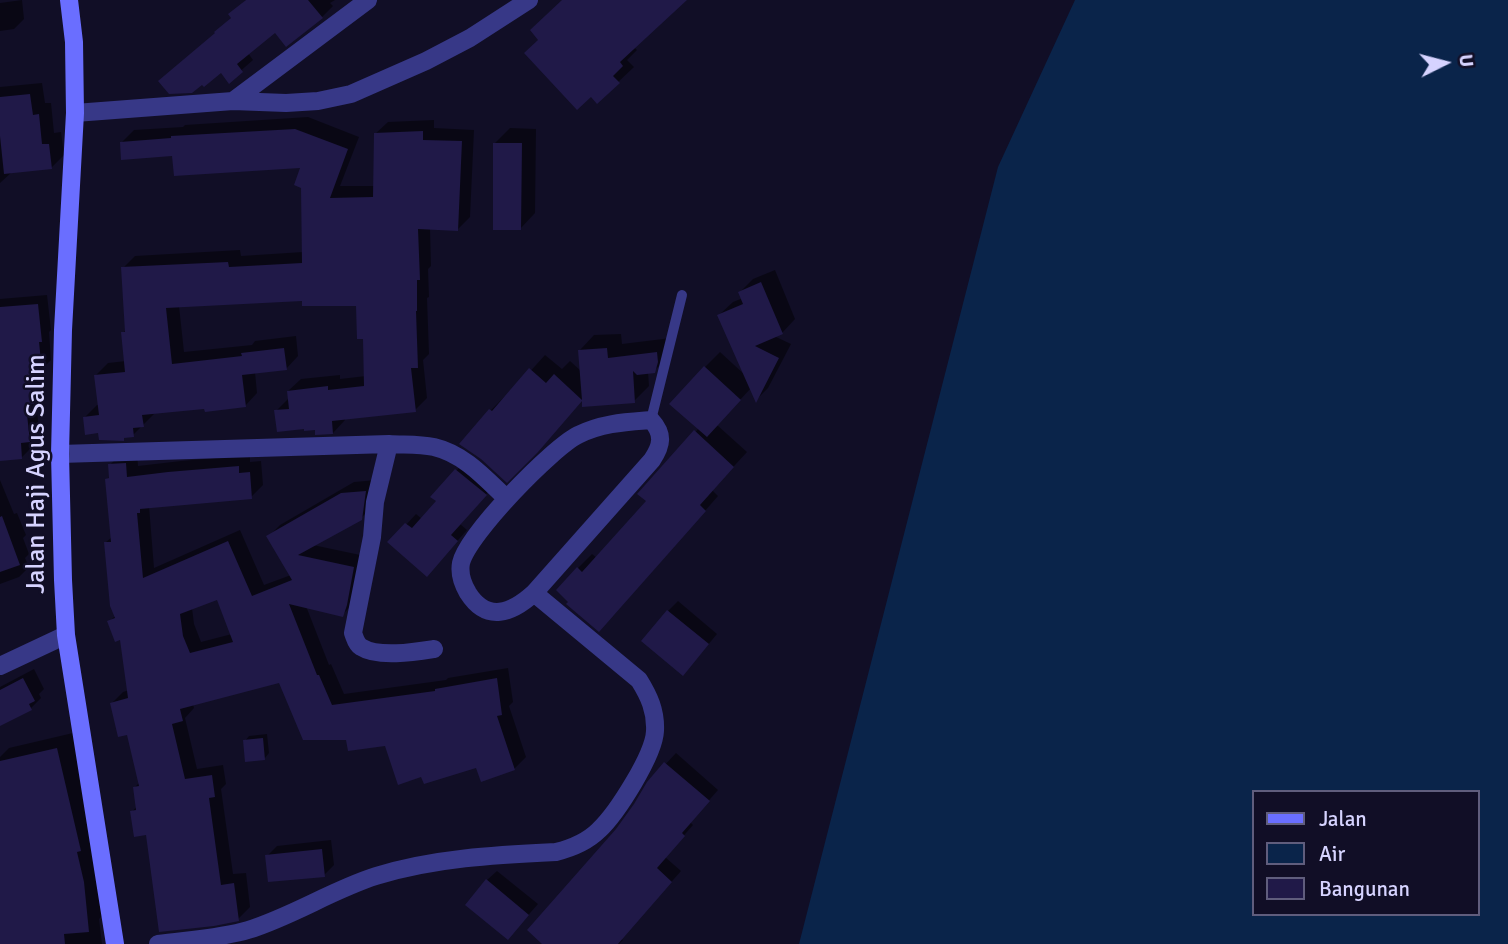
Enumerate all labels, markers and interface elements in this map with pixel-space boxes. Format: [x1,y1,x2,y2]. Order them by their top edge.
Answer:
north arrow [1410,28,1480,98]
text: U [1453,53,1478,68]
street label: Jalan Haji Agus Salim [21,354,53,594]
legend [1252,790,1480,916]
text: Jalan [1319,806,1367,832]
text: Air [1319,841,1345,867]
text: Bangunan [1319,876,1410,902]

